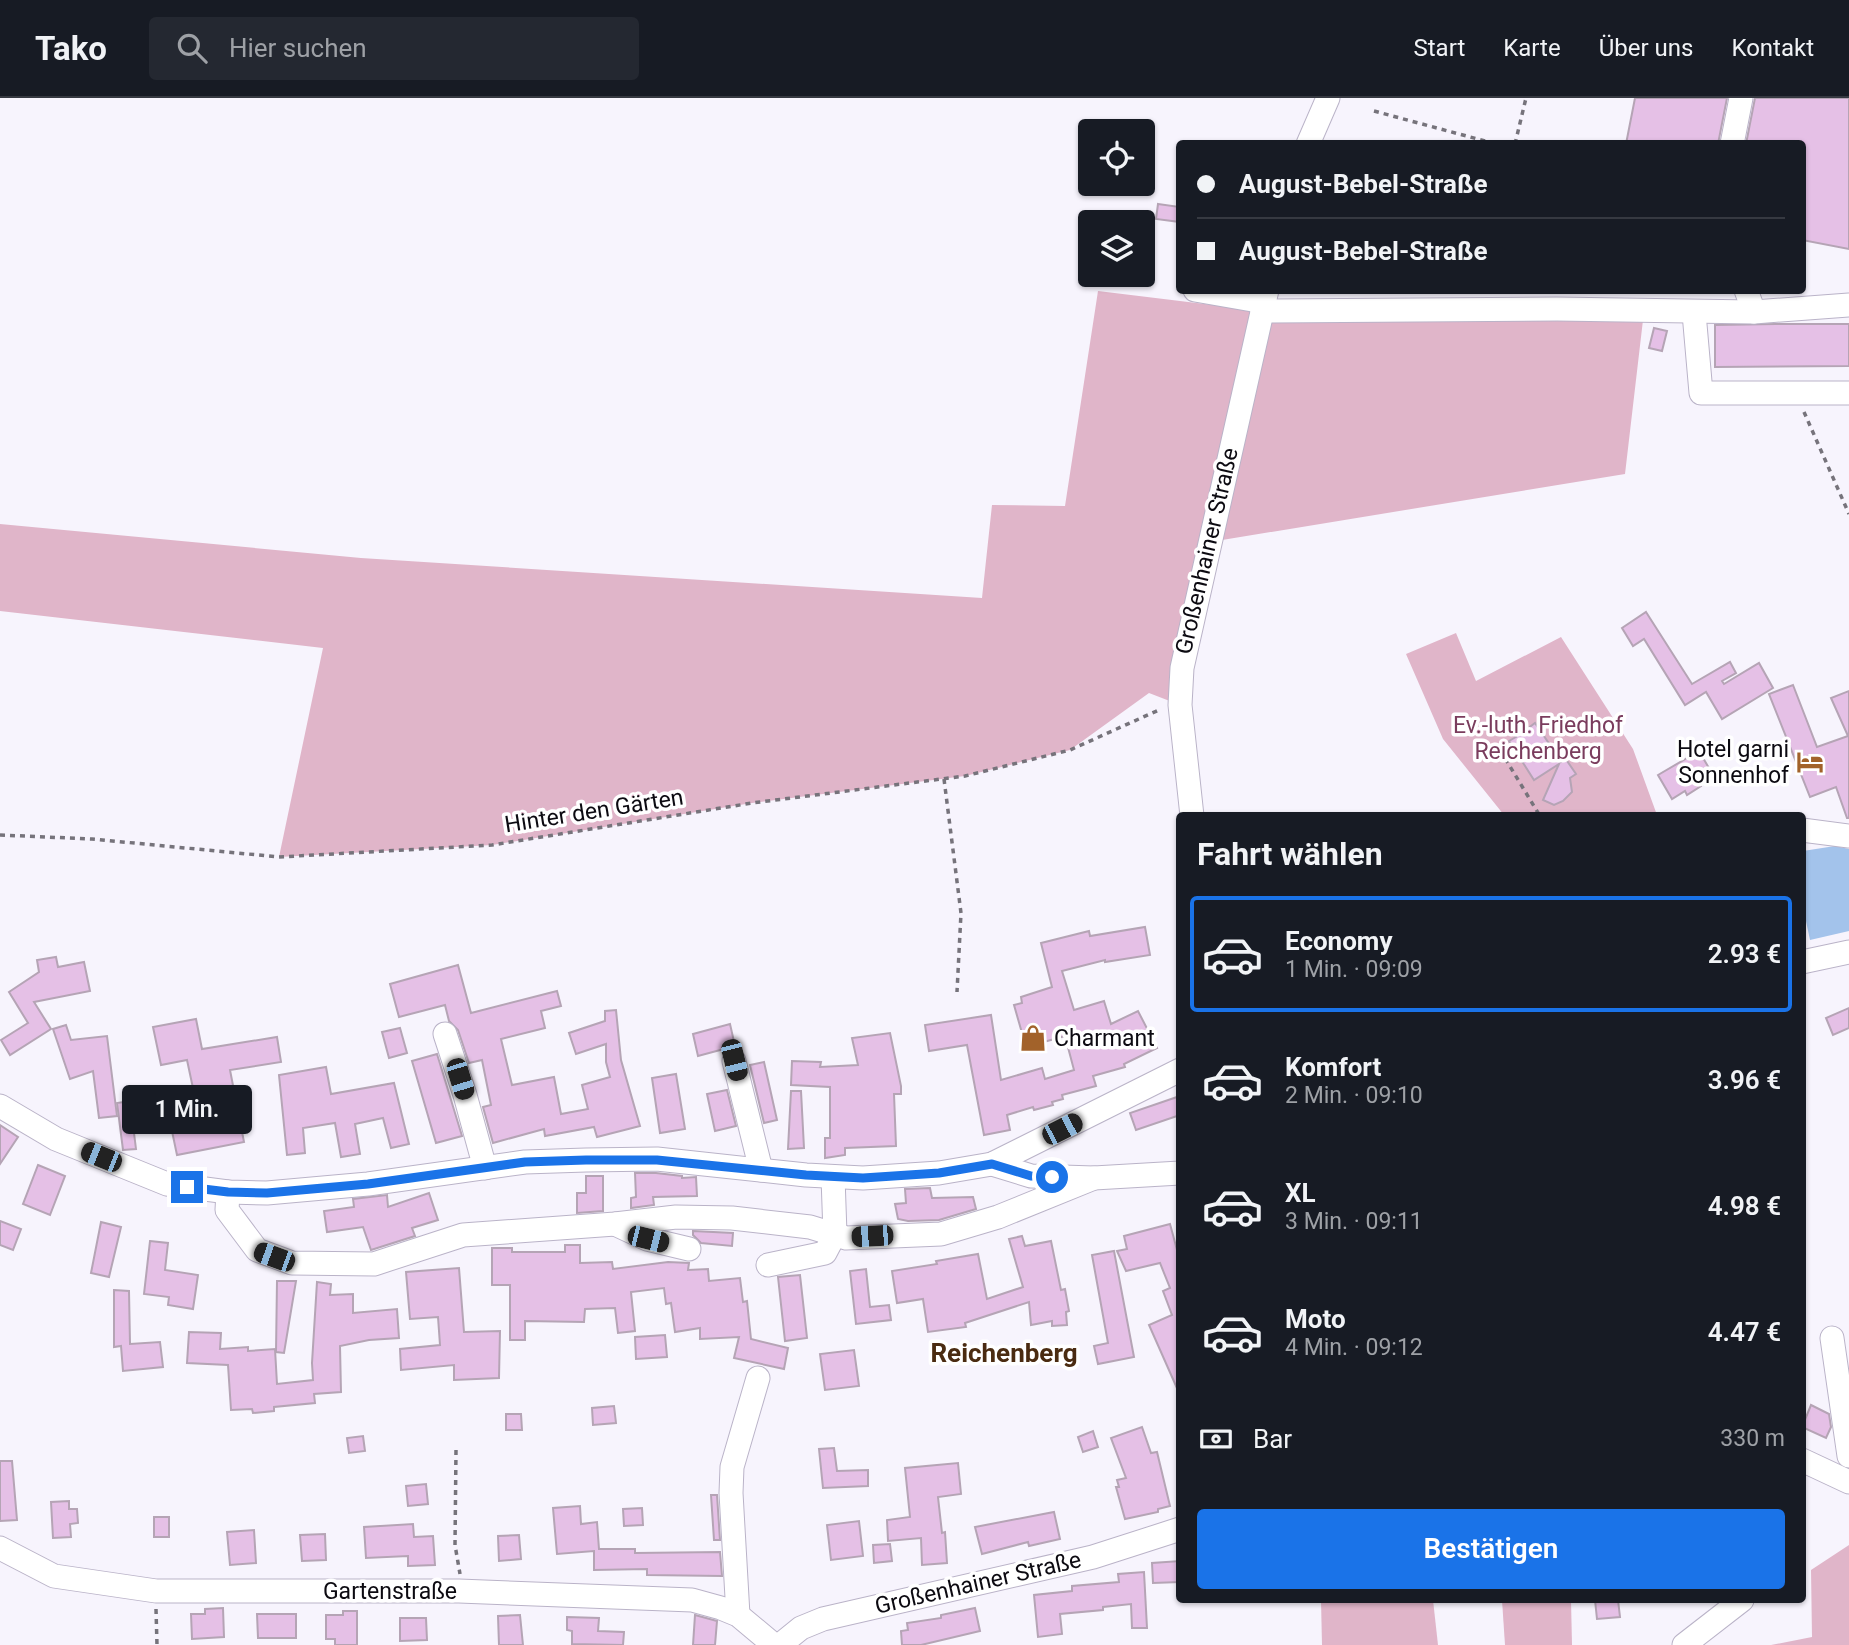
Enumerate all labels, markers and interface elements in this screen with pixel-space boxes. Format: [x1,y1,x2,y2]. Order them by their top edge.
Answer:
search box [149,17,639,80]
text: Tako [35,29,107,68]
icon: search [173,29,211,67]
text: Hier suchen [229,33,367,63]
text: Start [1414,34,1465,62]
text: Karte [1503,34,1561,62]
text: Über uns [1599,34,1693,62]
text: Kontakt [1731,34,1814,62]
map controls [1078,119,1155,287]
button: locate [1078,119,1155,196]
text: August-Bebel-Straße [1239,169,1487,199]
button: layers [1078,210,1155,287]
text: August-Bebel-Straße [1239,236,1487,266]
street label: Großenhainer Straße [1170,445,1244,657]
park label: Ev.-luth. Friedhof Reichenberg [1453,712,1624,765]
place label: Hotel garni Sonnenhof [1677,736,1790,789]
hotel icon: Hotel garni Sonnenhof [1795,747,1825,777]
street label: Hinter den Gärten [503,784,685,838]
text: Fahrt wählen [1197,835,1383,873]
icon: car [1201,923,1264,986]
text: Economy [1285,926,1392,956]
text: 2.93 € [1708,939,1781,969]
text: 1 Min. · 09:09 [1285,956,1423,983]
shop icon: Charmant [1018,1023,1048,1053]
place label: Charmant [1054,1025,1155,1052]
car [719,1037,750,1083]
icon: car [1201,1049,1264,1112]
text: Komfort [1285,1052,1381,1082]
car [444,1056,477,1102]
text: 3.96 € [1708,1065,1781,1095]
text: 2 Min. · 09:10 [1285,1082,1423,1109]
callout: 1 Min. [122,1086,252,1134]
text: 1 Min. [155,1096,219,1123]
car [1039,1110,1086,1148]
car [78,1139,125,1175]
route start [1036,1161,1068,1193]
route end [171,1171,203,1203]
icon: car [1201,1175,1264,1238]
text: XL [1285,1178,1316,1208]
text: 4.98 € [1708,1191,1781,1221]
text: 3 Min. · 09:11 [1285,1208,1423,1235]
car [626,1224,671,1254]
car [851,1224,894,1248]
car [251,1240,298,1274]
icon: car [1201,1301,1264,1364]
text: Moto [1285,1304,1346,1334]
text: 4.47 € [1708,1317,1781,1347]
text: 4 Min. · 09:12 [1285,1334,1423,1361]
district label: Reichenberg [930,1338,1078,1368]
icon: cash [1197,1420,1235,1458]
text: Bar [1253,1424,1292,1454]
text: 330 m [1720,1425,1785,1452]
button: Bestätigen [1197,1509,1785,1589]
street label: Großenhainer Straße [872,1546,1084,1620]
street label: Gartenstraße [323,1578,457,1605]

